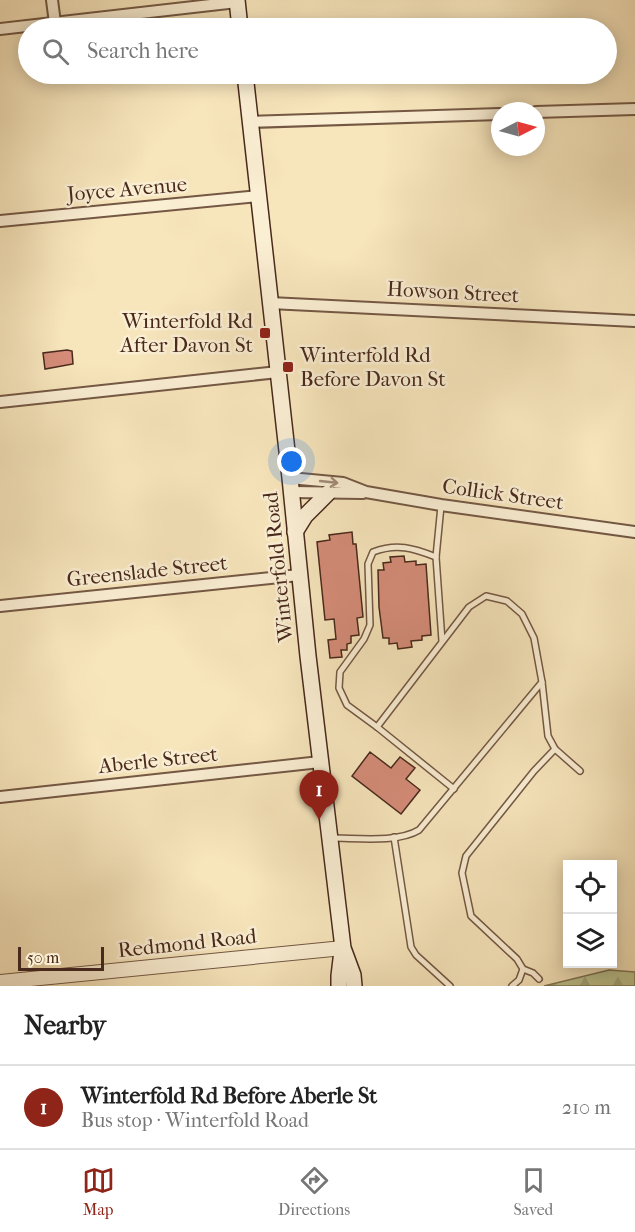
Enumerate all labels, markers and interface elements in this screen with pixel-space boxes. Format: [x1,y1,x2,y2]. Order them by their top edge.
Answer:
search box [18,18,617,84]
icon: search [39,35,72,68]
text: Search here [87,38,199,64]
north arrow [491,102,545,156]
street label: Joyce Avenue [64,172,188,206]
street label: Howson Street [386,277,520,307]
place label: Winterfold Rd After Davon St [119,309,254,357]
marker: Winterfold Rd After Davon St [258,326,272,340]
place label: Winterfold Rd Before Davon St [299,343,446,391]
marker: Winterfold Rd Before Davon St [281,360,295,374]
your location [277,447,306,476]
street label: Collick Street [441,474,566,514]
one-way arrow [318,477,338,488]
street label: Winterfold Road [258,490,298,644]
street label: Greenslade Street [65,551,229,591]
street label: Aberle Street [96,742,219,778]
pin: 1 [300,770,338,820]
map controls [563,860,617,968]
button: locate [563,860,617,914]
button: layers [563,914,617,968]
street label: Redmond Road [116,924,258,962]
scale bar [18,944,104,972]
text: 50 m [27,948,59,967]
text: Nearby [24,1010,106,1041]
text: Winterfold Rd Before Aberle St [81,1083,377,1109]
text: 1 [40,1096,47,1119]
text: 210 m [562,1096,611,1119]
text: Bus stop · Winterfold Road [81,1109,309,1132]
tab: Map [82,1164,115,1219]
tab: Directions [278,1164,350,1219]
tab: Saved [514,1164,553,1219]

